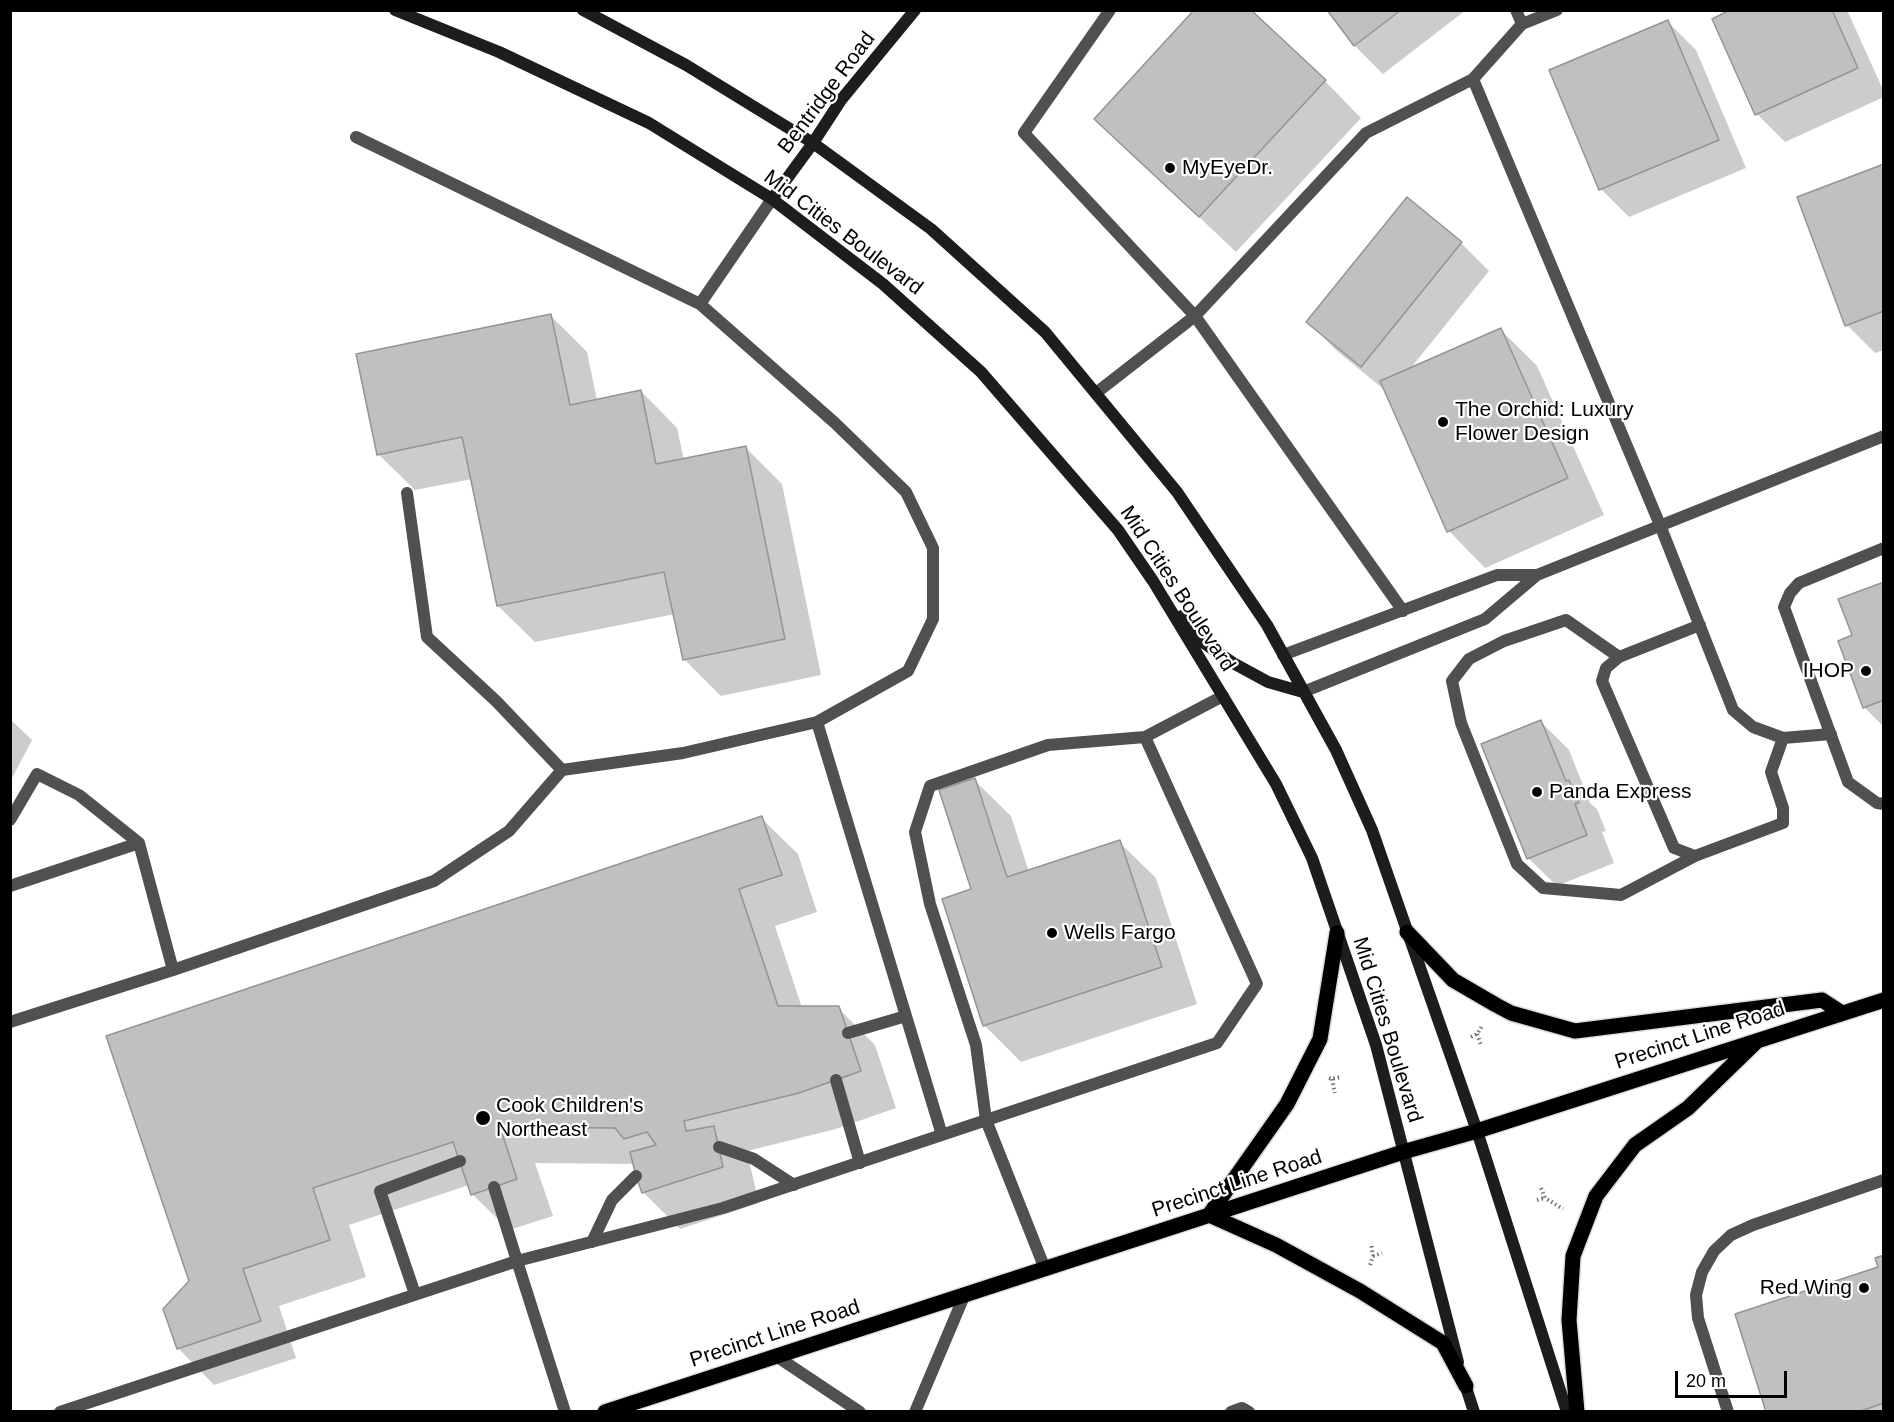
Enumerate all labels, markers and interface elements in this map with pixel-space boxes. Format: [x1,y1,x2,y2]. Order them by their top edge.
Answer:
street label: Bentridge Road [773,27,881,159]
place label: MyEyeDr. [1182,155,1273,181]
marker: MyEyeDr. [1163,161,1177,175]
street label: Mid Cities Boulevard [759,165,927,301]
place label: The Orchid: Luxury Flower Design [1455,397,1634,447]
marker: The Orchid: Luxury Flower Design [1436,415,1450,429]
street label: Mid Cities Boulevard [1114,501,1240,677]
place label: IHOP [1803,658,1854,684]
marker: IHOP [1859,664,1873,678]
place label: Panda Express [1549,779,1691,805]
marker: Panda Express [1530,785,1544,799]
place label: Wells Fargo [1064,920,1176,946]
marker: Wells Fargo [1045,926,1059,940]
street label: Mid Cities Boulevard [1347,934,1427,1126]
street label: Precinct Line Road [1612,997,1788,1075]
place label: Cook Children's Northeast [496,1093,644,1143]
marker: Cook Children's Northeast [474,1109,492,1127]
street label: Precinct Line Road [1149,1145,1325,1223]
place label: Red Wing [1760,1275,1852,1301]
marker: Red Wing [1857,1281,1871,1295]
street label: Precinct Line Road [687,1295,863,1373]
scale bar [1678,1359,1790,1397]
text: 20 m [1686,1371,1726,1391]

